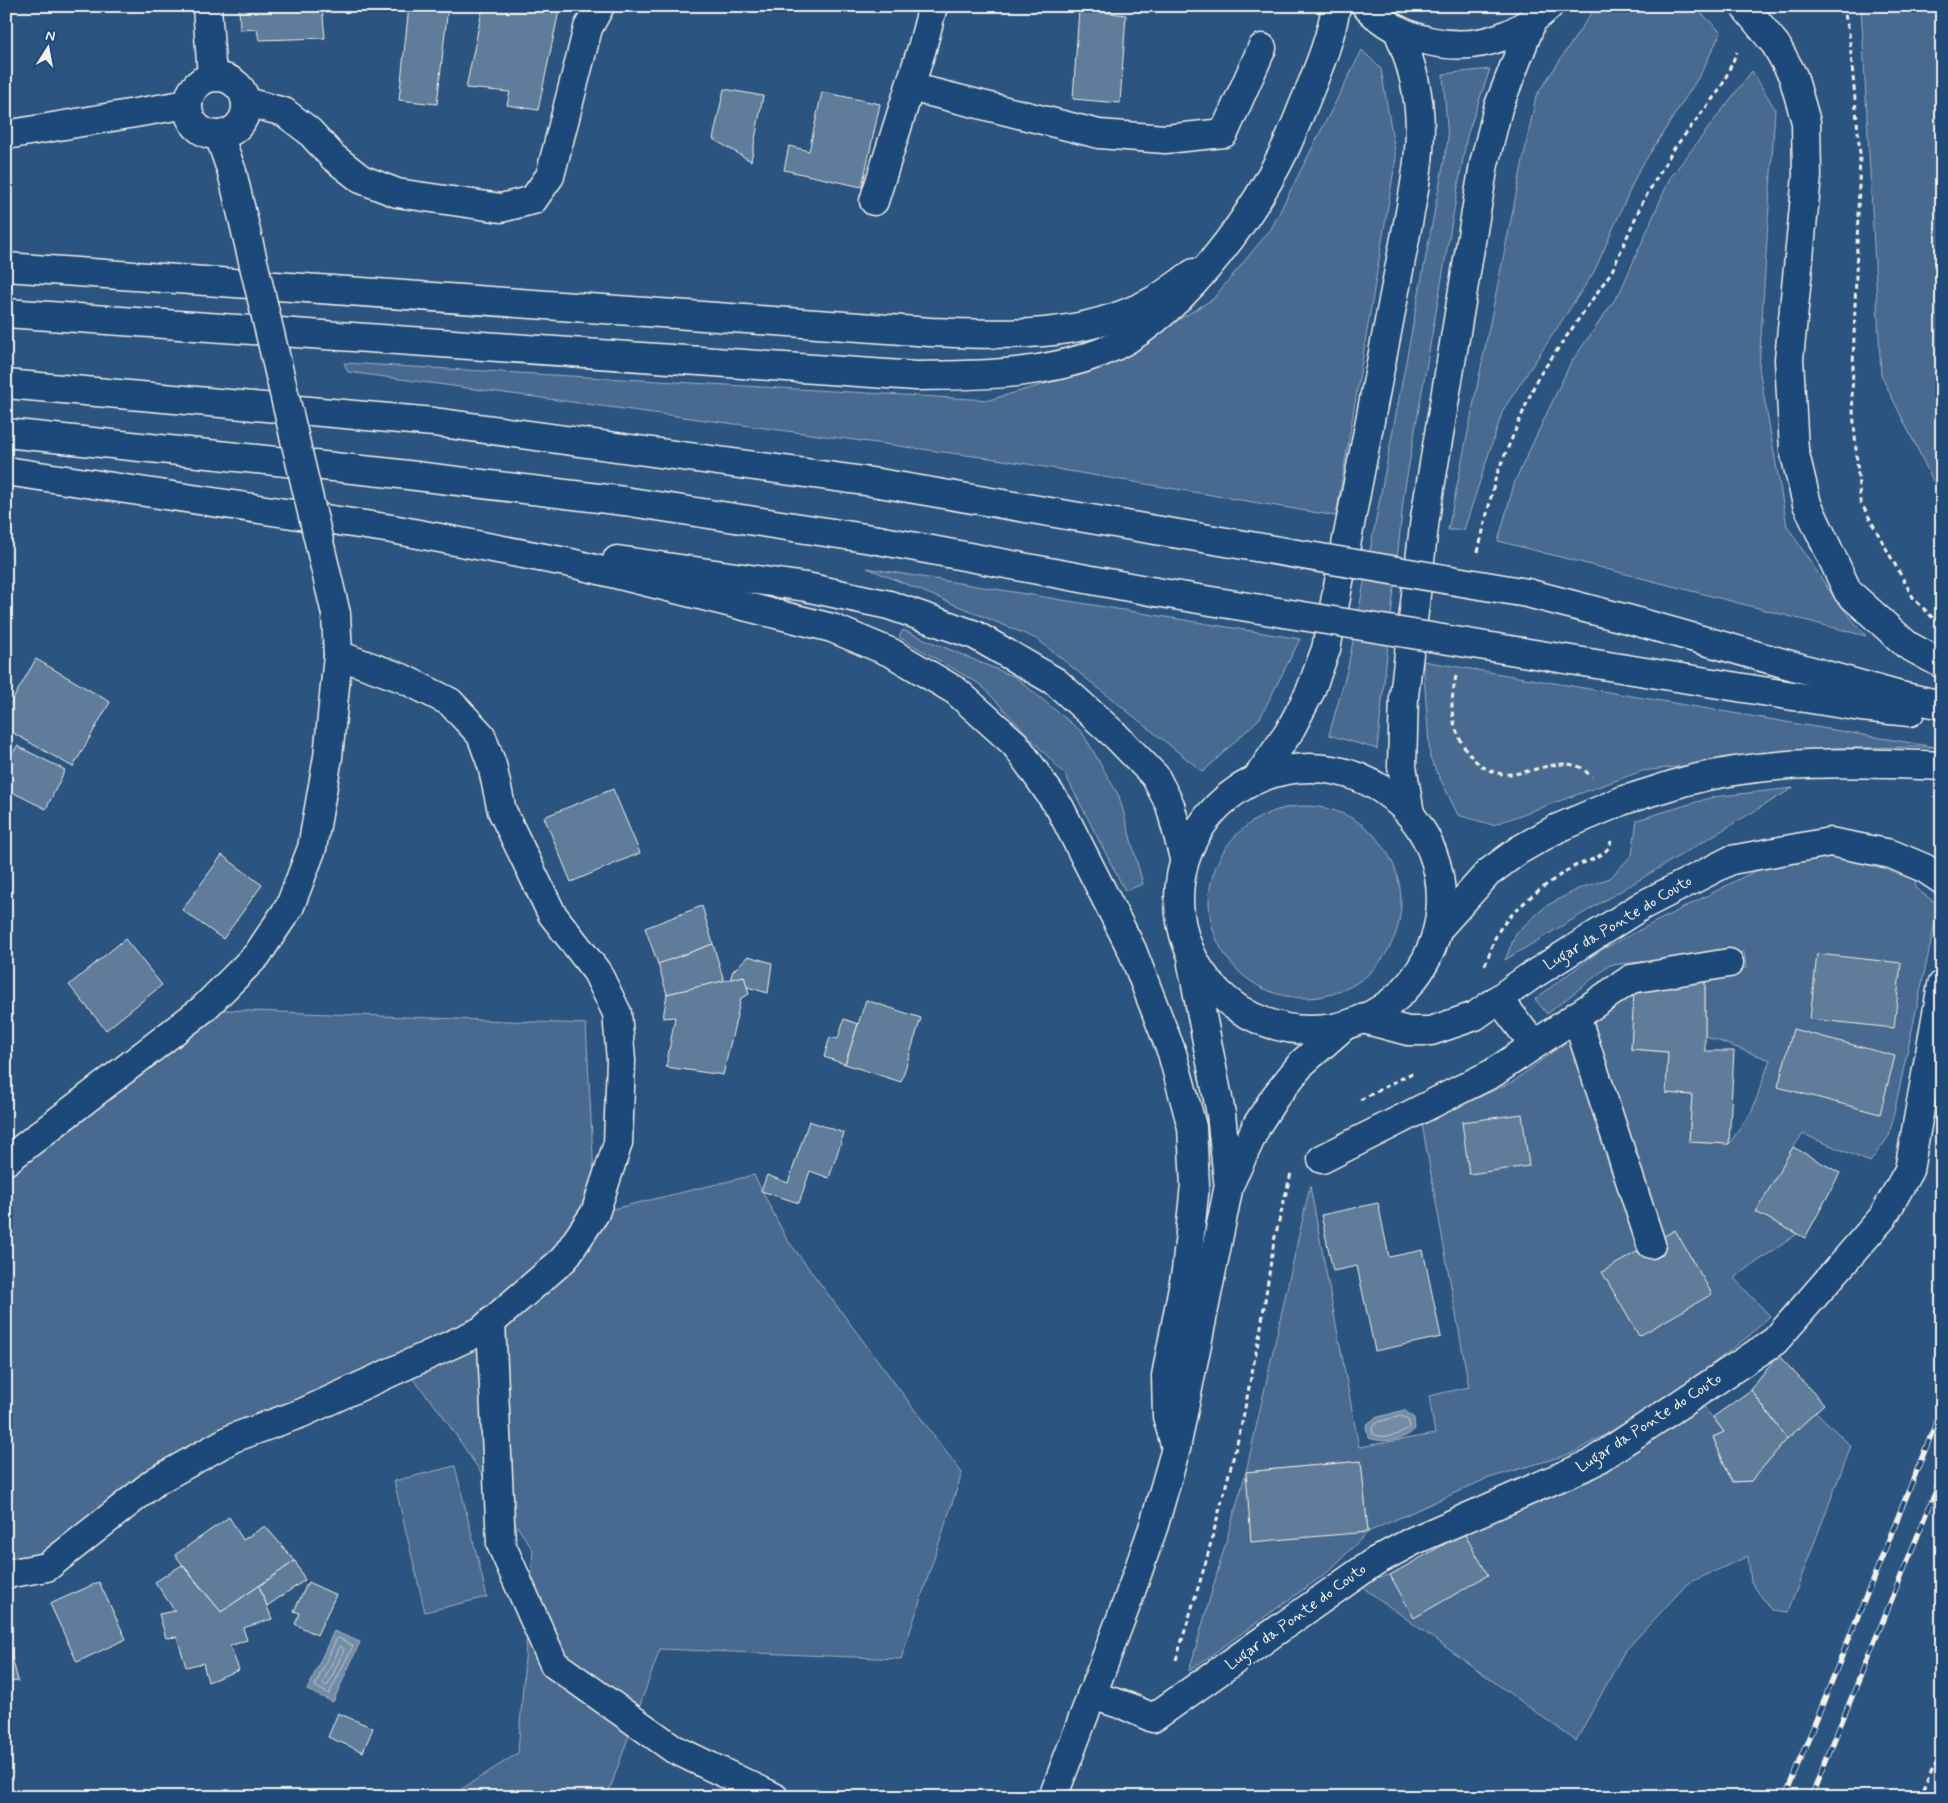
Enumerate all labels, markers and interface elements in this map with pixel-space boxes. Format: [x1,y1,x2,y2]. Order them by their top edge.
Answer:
north arrow [22,22,72,72]
text: N [44,26,57,46]
street label: Lugar da Ponte do Couto [1540,870,1696,976]
street label: Lugar da Ponte do Couto [1572,1368,1726,1479]
street label: Lugar da Ponte do Couto [1221,1559,1371,1676]

